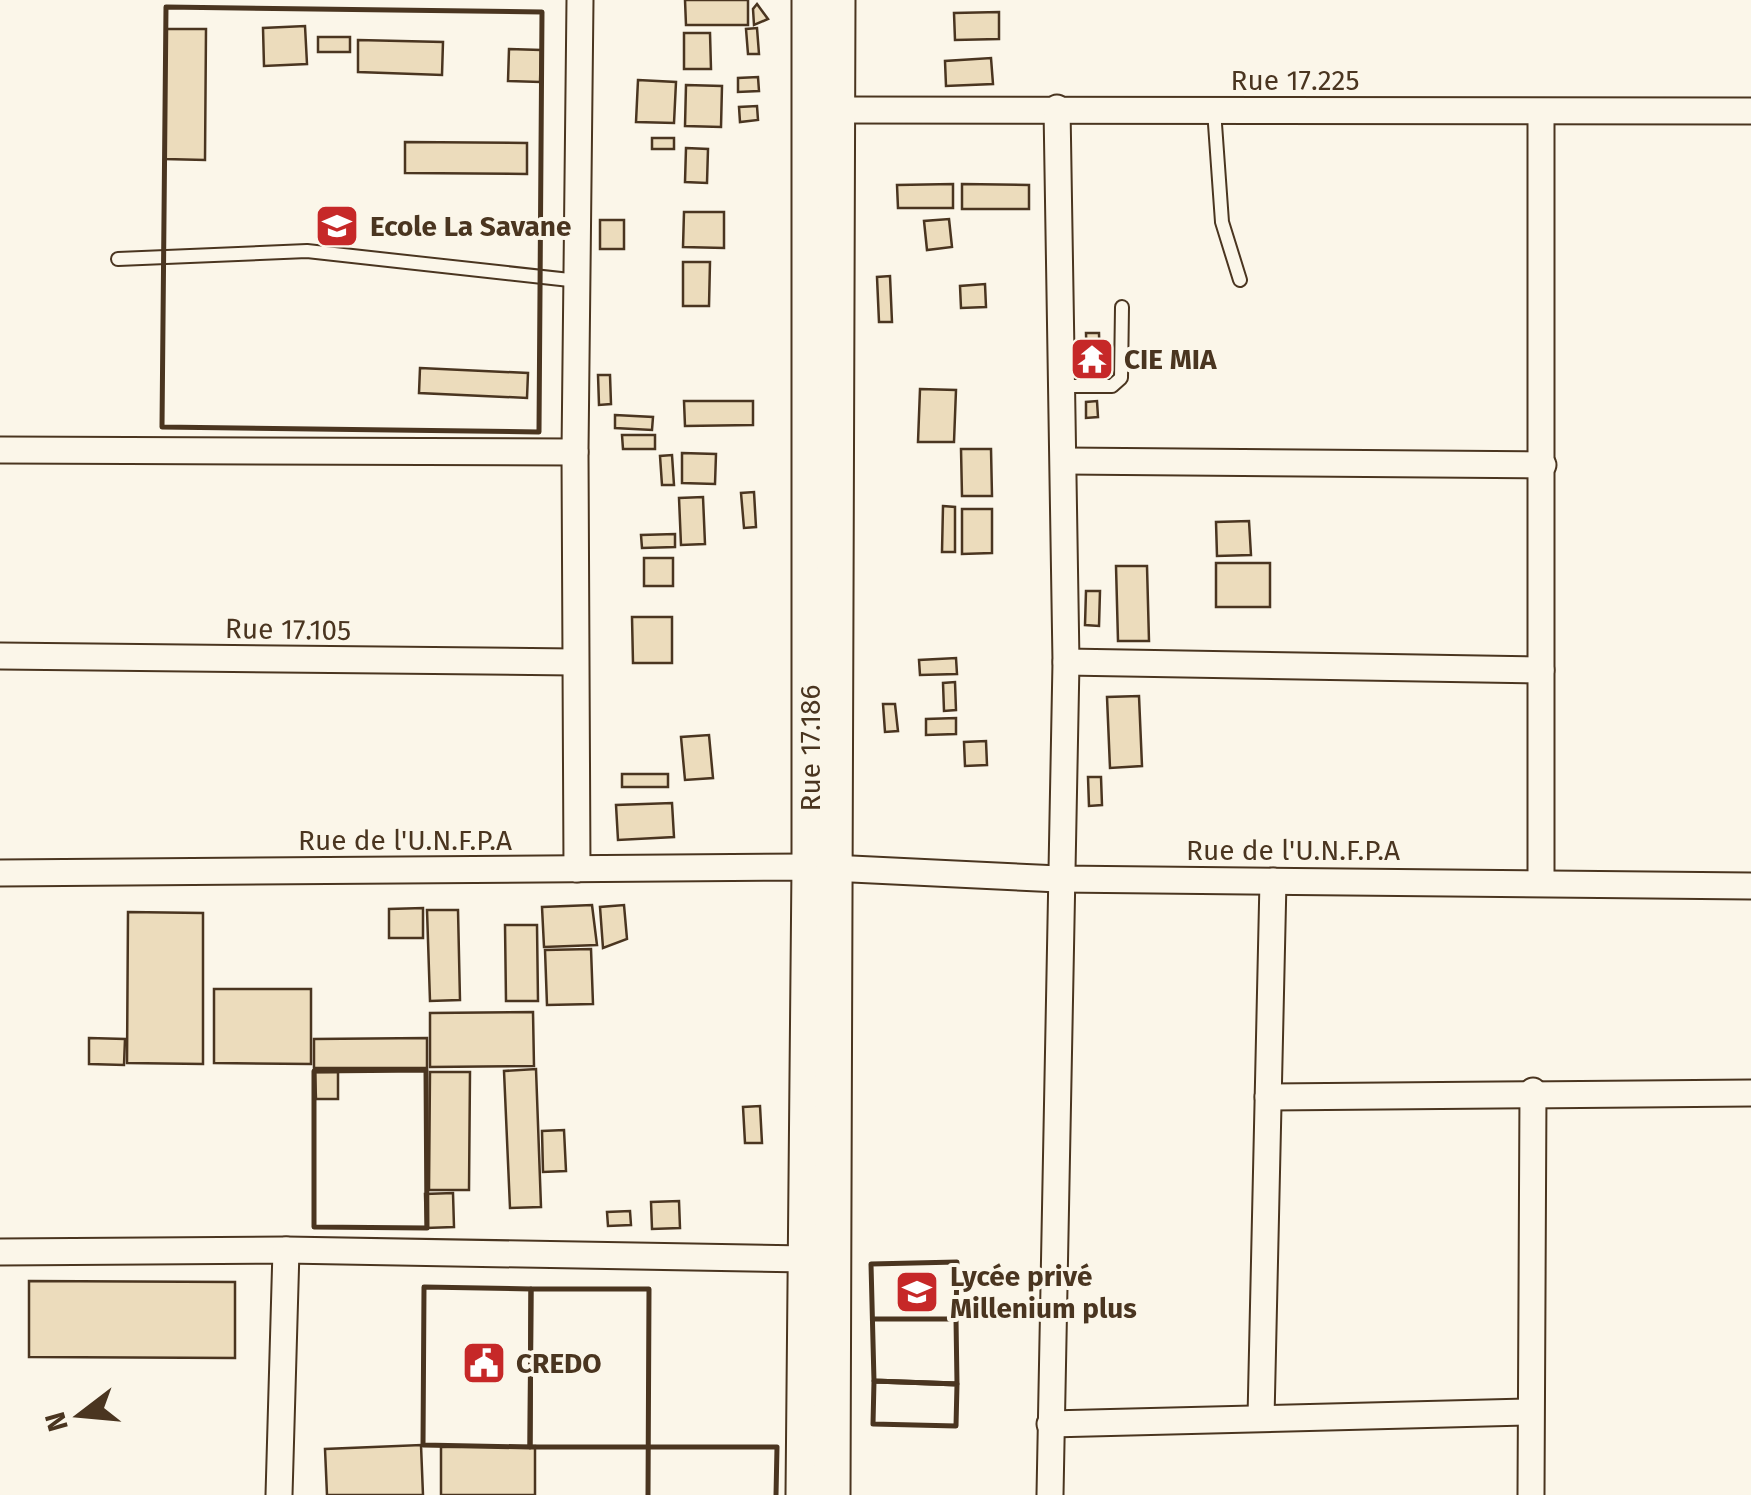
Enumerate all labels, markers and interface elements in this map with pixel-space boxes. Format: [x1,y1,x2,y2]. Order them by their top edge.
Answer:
street label: Rue 17.225 [1231,64,1359,97]
school or university icon: Ecole La Savane [314,203,360,249]
place label: Ecole La Savane [370,210,571,243]
temple icon: CIE MIA [1069,336,1115,382]
place label: CIE MIA [1124,343,1217,376]
street label: Rue 17.105 [225,612,351,647]
street label: Rue 17.186 [794,685,827,811]
street label: Rue de l'U.N.F.P.A [298,824,512,857]
street label: Rue de l'U.N.F.P.A [1186,834,1400,867]
place label: Lycée privé Millenium plus [950,1260,1137,1325]
school or university icon: Lycée privé Millenium plus [894,1269,940,1315]
public building icon: CREDO [461,1340,507,1386]
place label: CREDO [516,1347,602,1380]
north arrow [30,1365,130,1465]
text: N [38,1408,75,1435]

